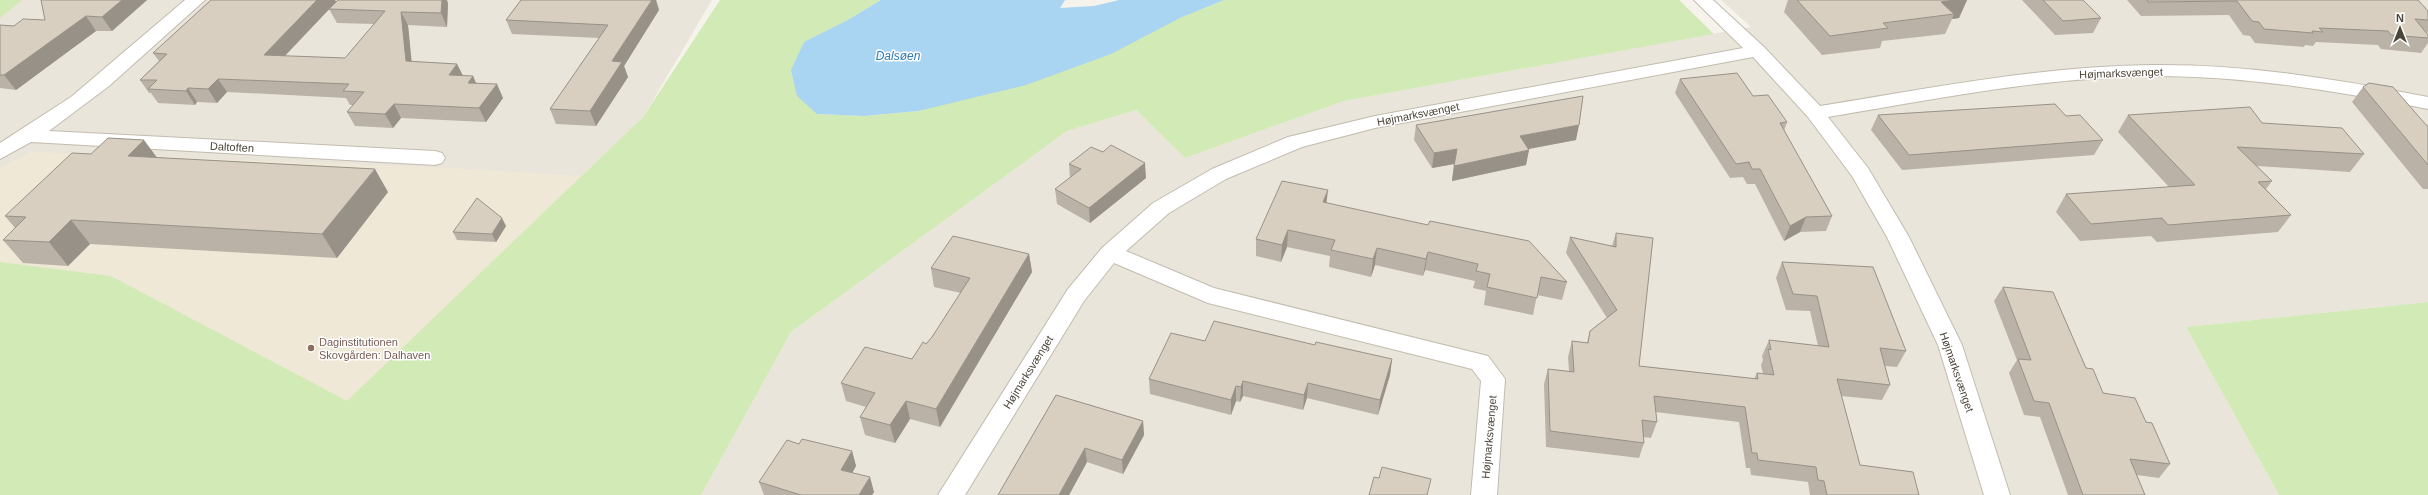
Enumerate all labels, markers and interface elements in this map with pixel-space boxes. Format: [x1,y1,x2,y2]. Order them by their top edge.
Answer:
north arrow [2380,8,2420,48]
text: N [2396,12,2404,24]
water label: Dalsøen [876,49,921,63]
street label: Højmarksvænget [2079,66,2163,80]
street label: Højmarksvænget [1376,100,1460,128]
street label: Daltoften [210,140,254,154]
street label: Højmarksvænget [1938,330,1976,414]
street label: Højmarksvænget [1001,333,1055,411]
place label: Daginstitutionen Skovgården: Dalhaven [319,336,430,361]
marker: Daginstitutionen Skovgården: Dalhaven [306,343,316,353]
street label: Højmarksvænget [1479,395,1499,479]

